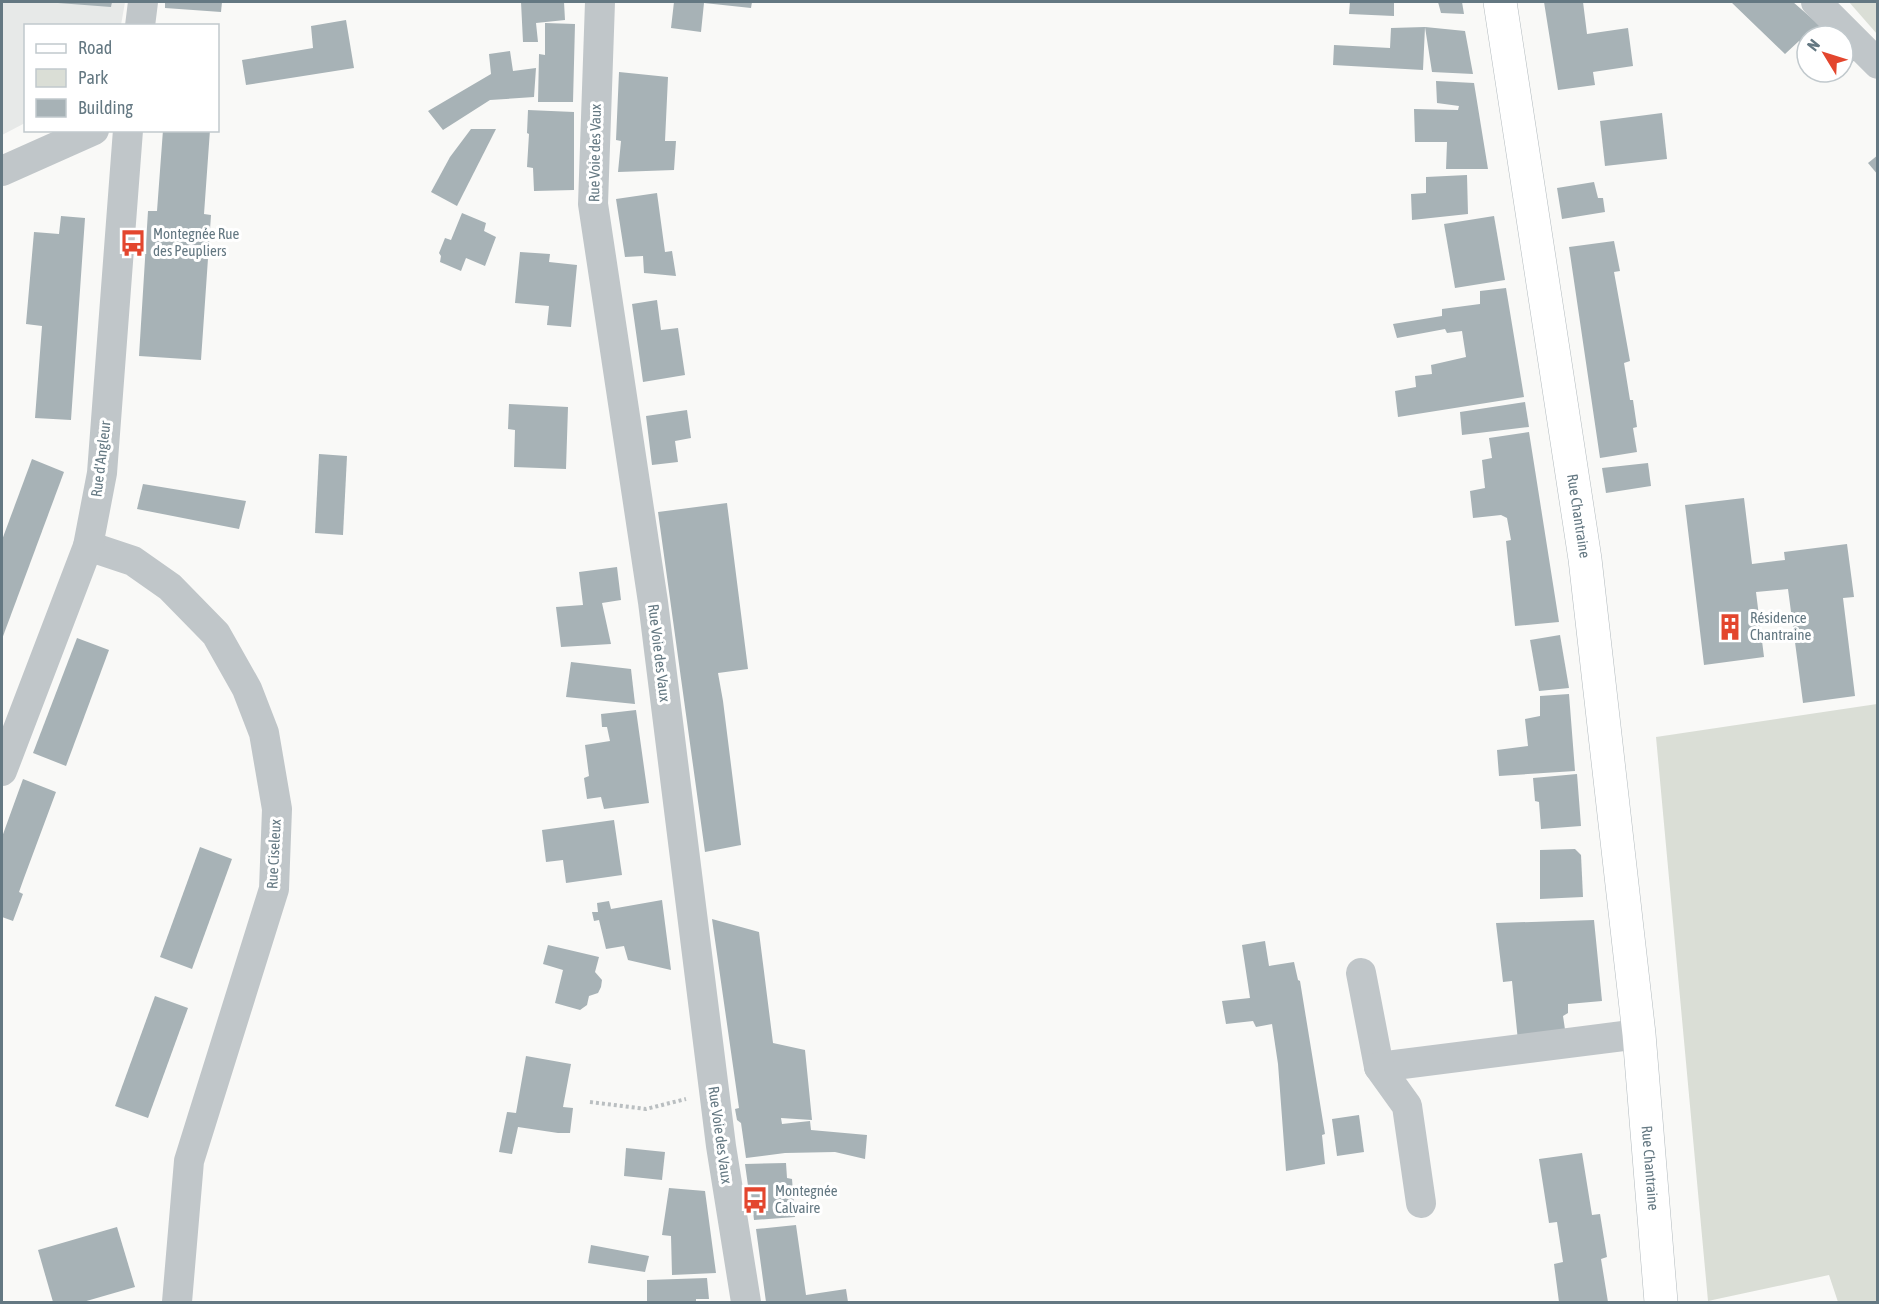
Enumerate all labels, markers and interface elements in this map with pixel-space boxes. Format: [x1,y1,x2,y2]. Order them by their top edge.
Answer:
legend [24,24,219,132]
north arrow [1795,24,1855,84]
text: N [1803,35,1823,54]
text: Road [78,37,112,58]
text: Park [78,67,108,88]
text: Building [78,97,133,118]
street label: Rue Voie des Vaux [585,104,604,202]
place label: Montegnée Rue des Peupliers [153,225,239,259]
bus stop icon: Montegnée Rue des Peupliers [118,228,148,258]
street label: Rue d'Angleur [87,419,114,498]
street label: Rue Chantraine [1564,473,1594,559]
street label: Rue Voie des Vaux [645,603,674,703]
place label: Résidence Chantraine [1750,609,1811,643]
building icon: Résidence Chantraine [1715,612,1745,642]
street label: Rue Ciseleux [263,819,284,889]
street label: Rue Voie des Vaux [705,1085,736,1185]
street label: Rue Chantraine [1639,1125,1662,1211]
place label: Montegnée Calvaire [775,1182,838,1216]
bus stop icon: Montegnée Calvaire [740,1185,770,1215]

